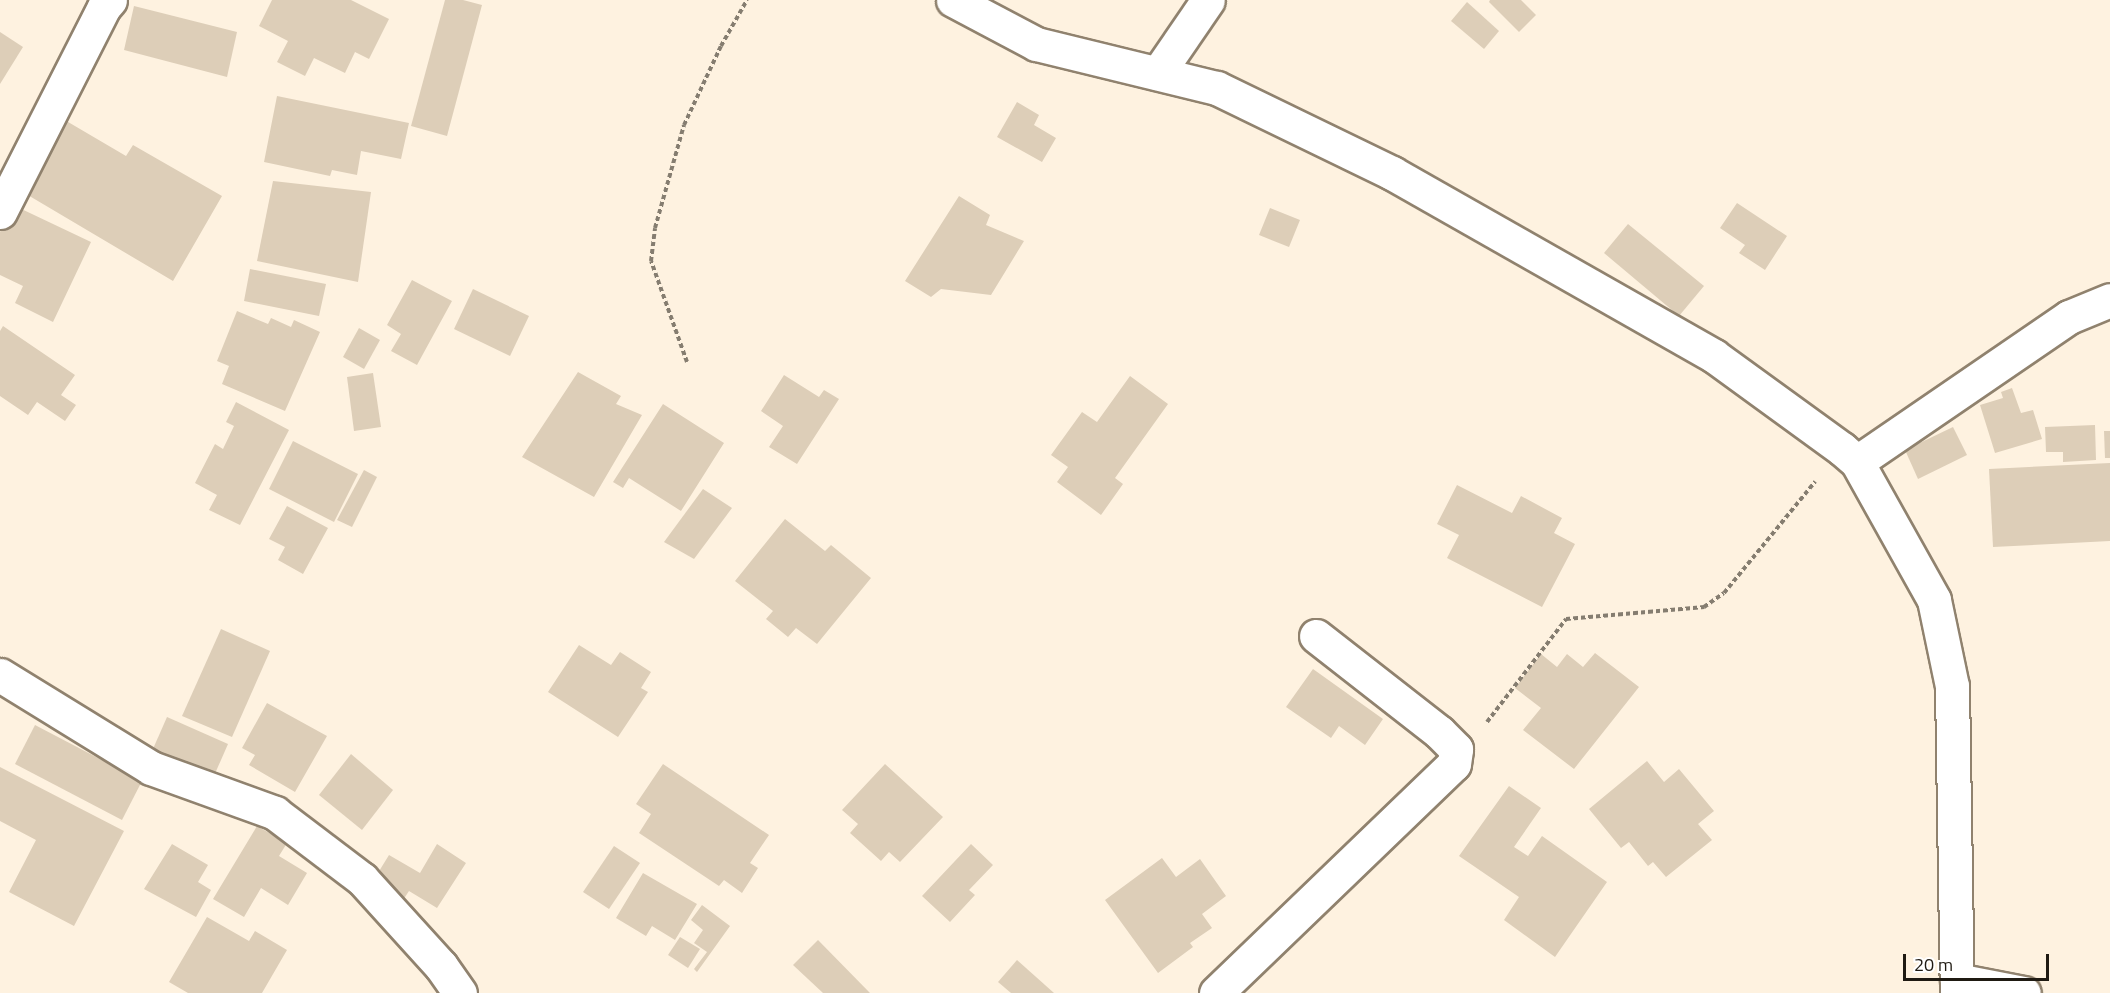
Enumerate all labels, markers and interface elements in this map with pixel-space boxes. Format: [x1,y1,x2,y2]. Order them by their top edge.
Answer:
scale bar [1906,942,2052,980]
text: 20 m [1914,951,1953,978]

